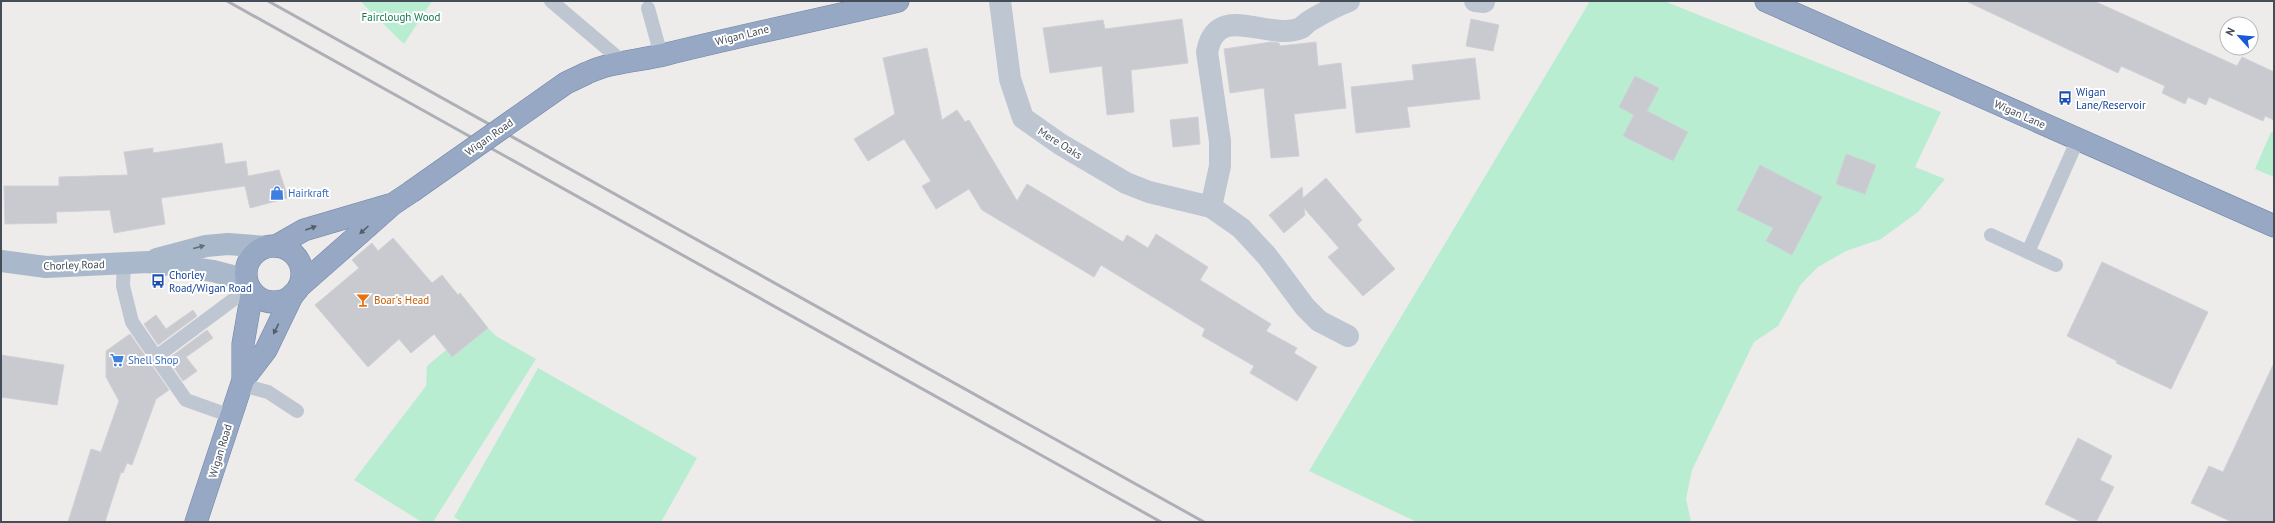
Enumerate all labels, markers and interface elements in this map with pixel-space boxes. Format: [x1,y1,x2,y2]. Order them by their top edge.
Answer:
park label: Fairclough Wood [362,10,440,24]
north arrow [2219,16,2259,56]
street label: Wigan Lane [714,21,771,48]
text: N [2222,25,2238,38]
place label: Wigan Lane/Reservoir [2076,85,2146,112]
bus stop icon: Wigan Lane/Reservoir [2057,90,2073,106]
street label: Wigan Lane [1992,96,2048,132]
street label: Wigan Road [462,115,516,159]
street label: Mere Oaks [1035,124,1085,162]
shop icon: Hairkraft [269,185,285,201]
place label: Hairkraft [288,186,329,200]
one-way arrow [305,225,317,231]
one-way arrow [359,225,369,234]
one-way arrow [193,244,205,250]
street label: Chorley Road [43,257,105,273]
place label: Chorley Road/Wigan Road [169,268,252,295]
bus stop icon: Chorley Road/Wigan Road [150,273,166,289]
bar icon: Boar's Head [355,292,371,308]
place label: Boar's Head [374,293,429,307]
one-way arrow [273,323,279,335]
supermarket icon: Shell Shop [109,352,125,368]
place label: Shell Shop [128,353,179,367]
street label: Wigan Road [205,422,235,480]

